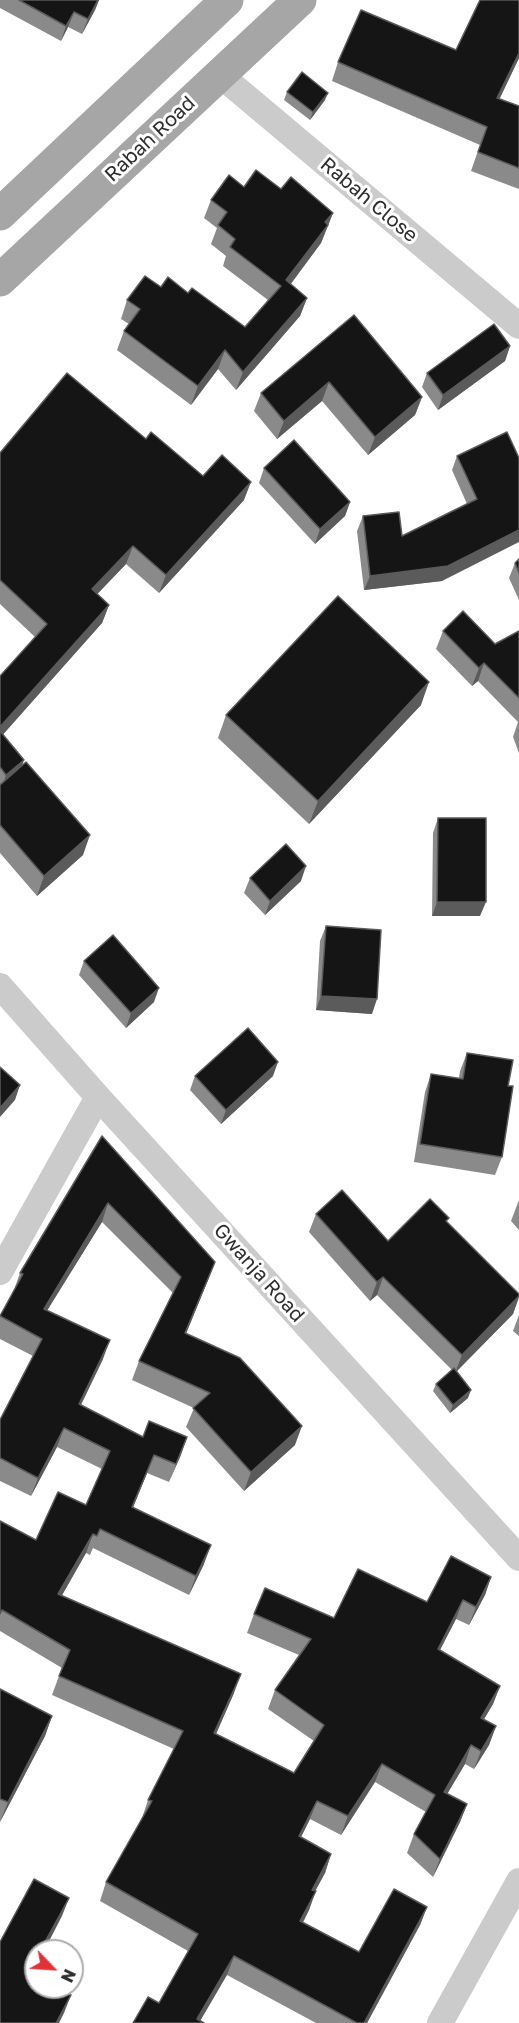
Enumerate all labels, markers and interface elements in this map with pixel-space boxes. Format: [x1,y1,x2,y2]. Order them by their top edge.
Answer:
street label: Rabah Road [100,91,200,187]
street label: Rabah Close [315,152,423,248]
street label: Gwanja Road [209,1219,309,1327]
north arrow [24,1939,84,1999]
text: N [57,1966,80,1985]

